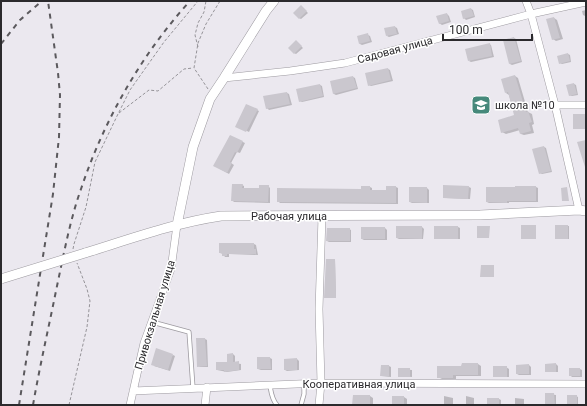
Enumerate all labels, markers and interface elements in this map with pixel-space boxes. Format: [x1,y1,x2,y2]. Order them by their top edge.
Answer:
scale bar [443,16,532,42]
text: 100 m [449,23,483,37]
street label: Садовая улица [356,34,434,66]
school or university icon: школа №10 [470,94,492,116]
place label: школа №10 [495,99,555,112]
street label: Рабочая улица [251,210,327,223]
street label: Привокзальная улица [132,259,178,371]
street label: Кооперативная улица [303,378,415,391]

